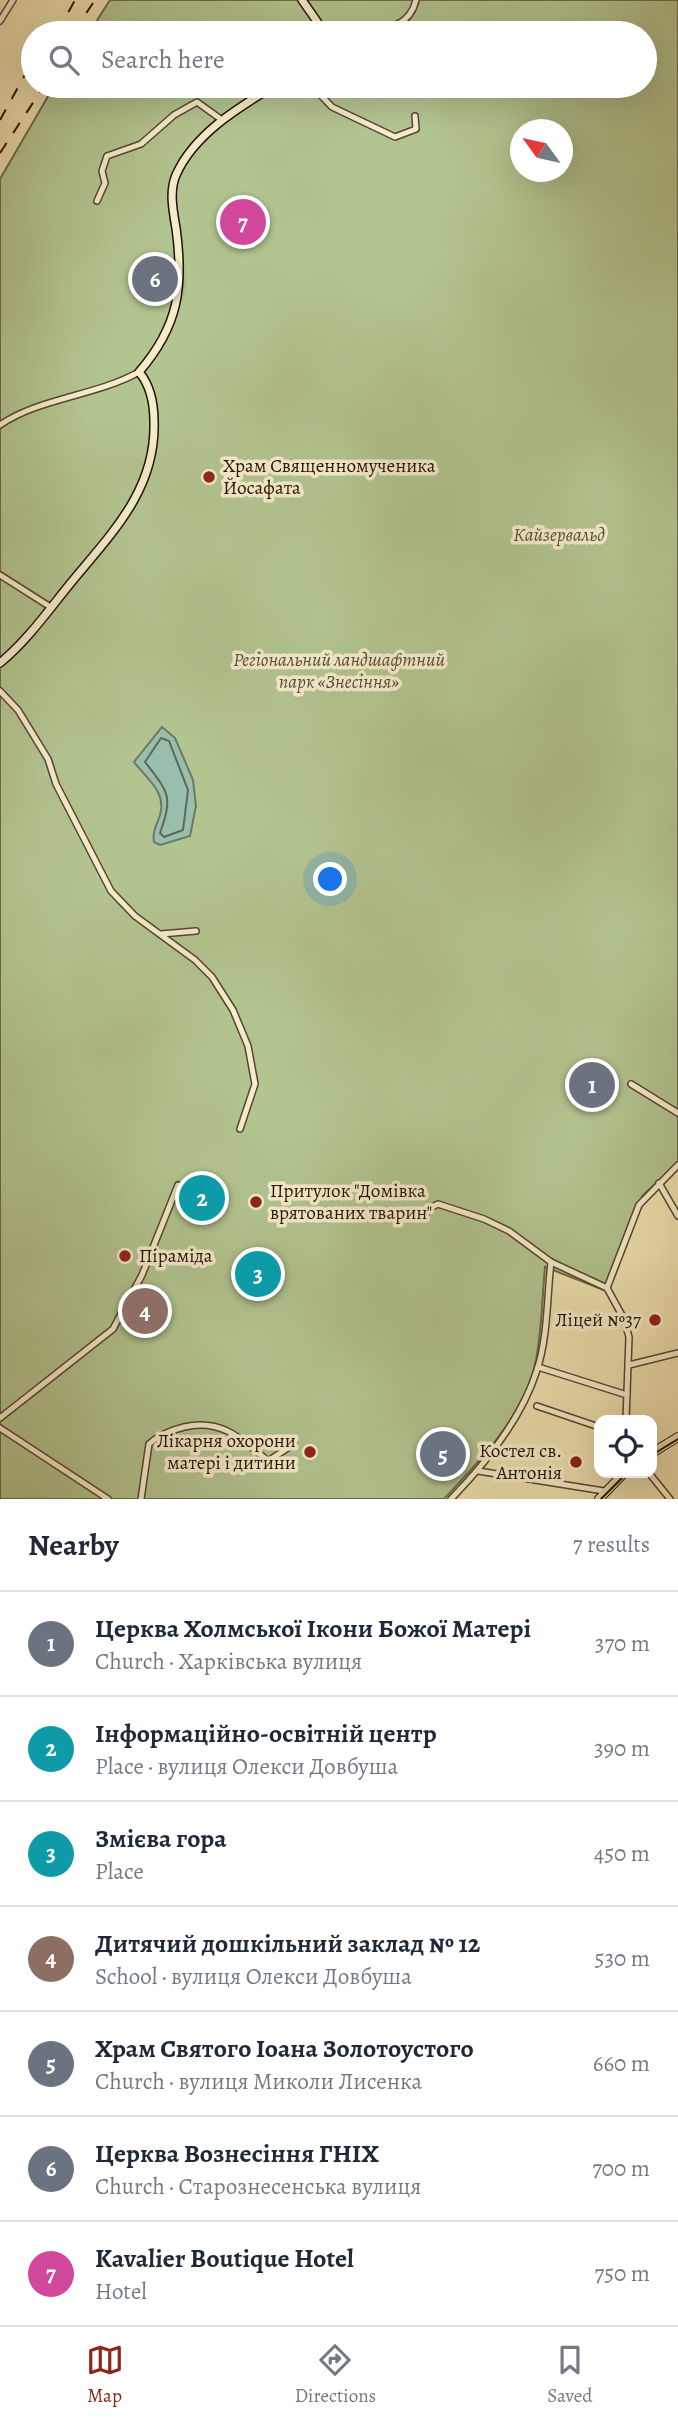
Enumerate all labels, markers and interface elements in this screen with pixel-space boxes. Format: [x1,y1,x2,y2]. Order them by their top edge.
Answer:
search box [21,21,657,98]
icon: search [45,41,83,79]
text: Search here [101,42,225,77]
north arrow [510,119,573,182]
pin: 7 [220,196,266,248]
pin: 6 [132,253,178,305]
place label: Храм Священномученика Йосафата [223,453,436,501]
marker: Храм Священномученика Йосафата [201,469,217,485]
park label: Кайзервальд [513,522,605,548]
park label: Регіональний ландшафтний парк «Знесіння» [233,647,445,695]
your location [313,862,347,896]
pin: 1 [569,1059,615,1111]
pin: 2 [179,1172,225,1224]
place label: Притулок "Домівка врятованих тварин" [270,1178,432,1226]
marker: Притулок "Домівка врятованих тварин" [248,1194,264,1210]
place label: Піраміда [139,1243,213,1269]
marker: Піраміда [117,1248,133,1264]
pin: 3 [235,1248,281,1300]
pin: 4 [122,1285,168,1337]
place label: Ліцей №37 [555,1307,641,1333]
marker: Ліцей №37 [647,1312,663,1328]
map controls [594,1415,657,1478]
button: locate [594,1415,657,1478]
place label: Лікарня охорони матері і дитини [157,1428,296,1476]
pin: 5 [420,1428,466,1480]
place label: Костел св. Антонія [479,1438,562,1486]
marker: Лікарня охорони матері і дитини [302,1444,318,1460]
marker: Костел св. Антонія [568,1454,584,1470]
text: Nearby [28,1525,119,1565]
text: 7 results [573,1529,650,1560]
text: Церква Холмської Ікони Божої Матері [95,1611,531,1646]
text: 1 [47,1628,55,1659]
text: 370 m [595,1628,650,1659]
text: Church · Харківська вулиця [95,1646,362,1677]
text: Інформаційно-освітній центр [95,1716,437,1751]
text: 2 [45,1733,57,1764]
text: 390 m [594,1733,650,1764]
text: Place · вулиця Олекси Довбуша [95,1751,398,1782]
text: Змієва гора [95,1821,227,1856]
text: 3 [46,1838,56,1869]
text: 450 m [594,1838,650,1869]
text: Place [95,1856,144,1887]
text: Дитячий дошкільний заклад № 12 [95,1926,480,1961]
text: 4 [46,1943,56,1974]
text: 530 m [595,1943,650,1974]
text: School · вулиця Олекси Довбуша [95,1961,412,1992]
text: Храм Святого Іоана Золотоустого [95,2031,474,2066]
text: 5 [46,2048,56,2079]
text: 660 m [593,2048,650,2079]
text: Church · вулиця Миколи Лисенка [95,2066,422,2097]
text: Церква Вознесіння ГНІХ [95,2136,379,2171]
text: 6 [46,2153,56,2184]
text: 700 m [592,2153,650,2184]
text: Church · Старознесенська вулиця [95,2171,421,2202]
text: Kavalier Boutique Hotel [95,2241,354,2276]
text: 7 [46,2258,56,2289]
text: 750 m [595,2258,650,2289]
text: Hotel [95,2276,147,2307]
tab: Map [86,2341,124,2409]
tab: Directions [295,2341,376,2409]
tab: Saved [547,2341,592,2409]

